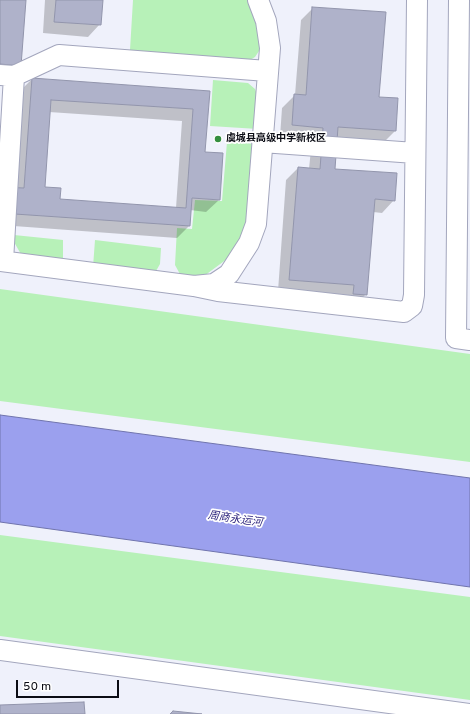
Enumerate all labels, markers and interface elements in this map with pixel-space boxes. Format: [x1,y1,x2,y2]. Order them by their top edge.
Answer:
place label: 虞城县高级中学新校区 [226,133,326,145]
marker: 虞城县高级中学新校区 [213,134,223,144]
water label: 周商永运河 [207,510,263,530]
scale bar [18,672,121,698]
text: 50 m [23,679,51,695]

